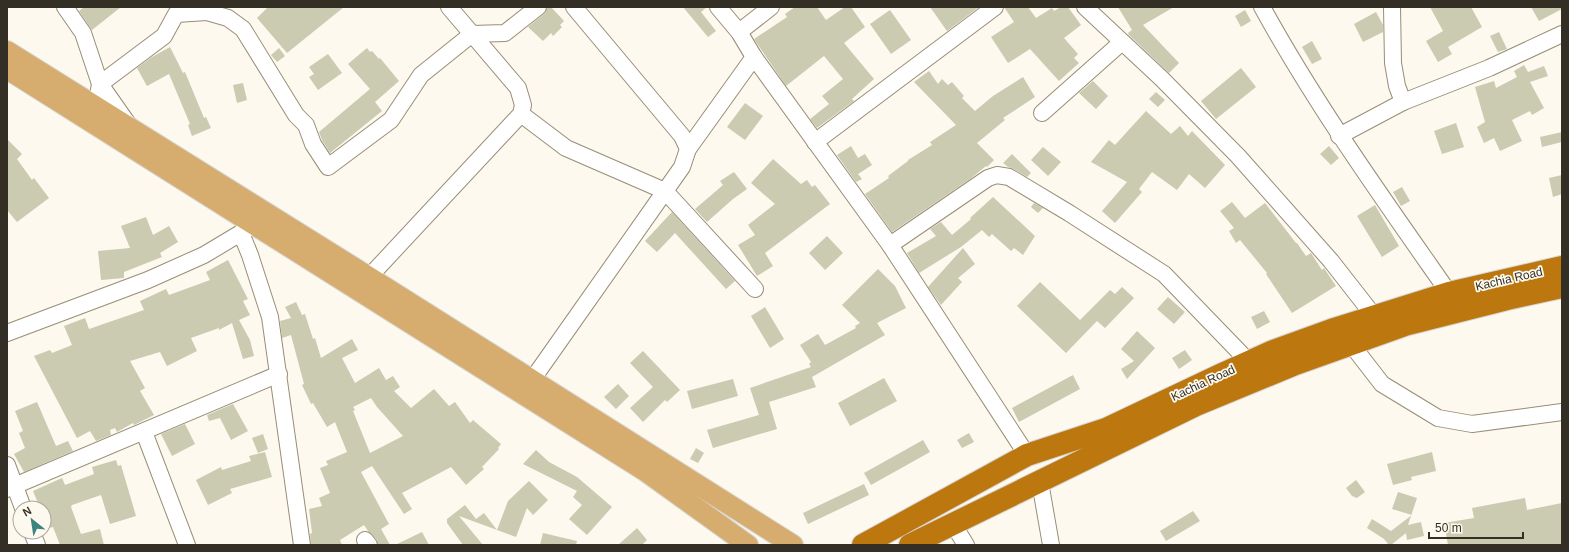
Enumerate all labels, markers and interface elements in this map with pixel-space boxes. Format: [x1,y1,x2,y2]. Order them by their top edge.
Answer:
street label: Kachia Road [1474,264,1544,294]
street label: Kachia Road [1169,362,1237,404]
north arrow [12,500,52,540]
text: N [21,504,33,519]
scale bar [1429,514,1523,540]
text: 50 m [1435,521,1462,535]

